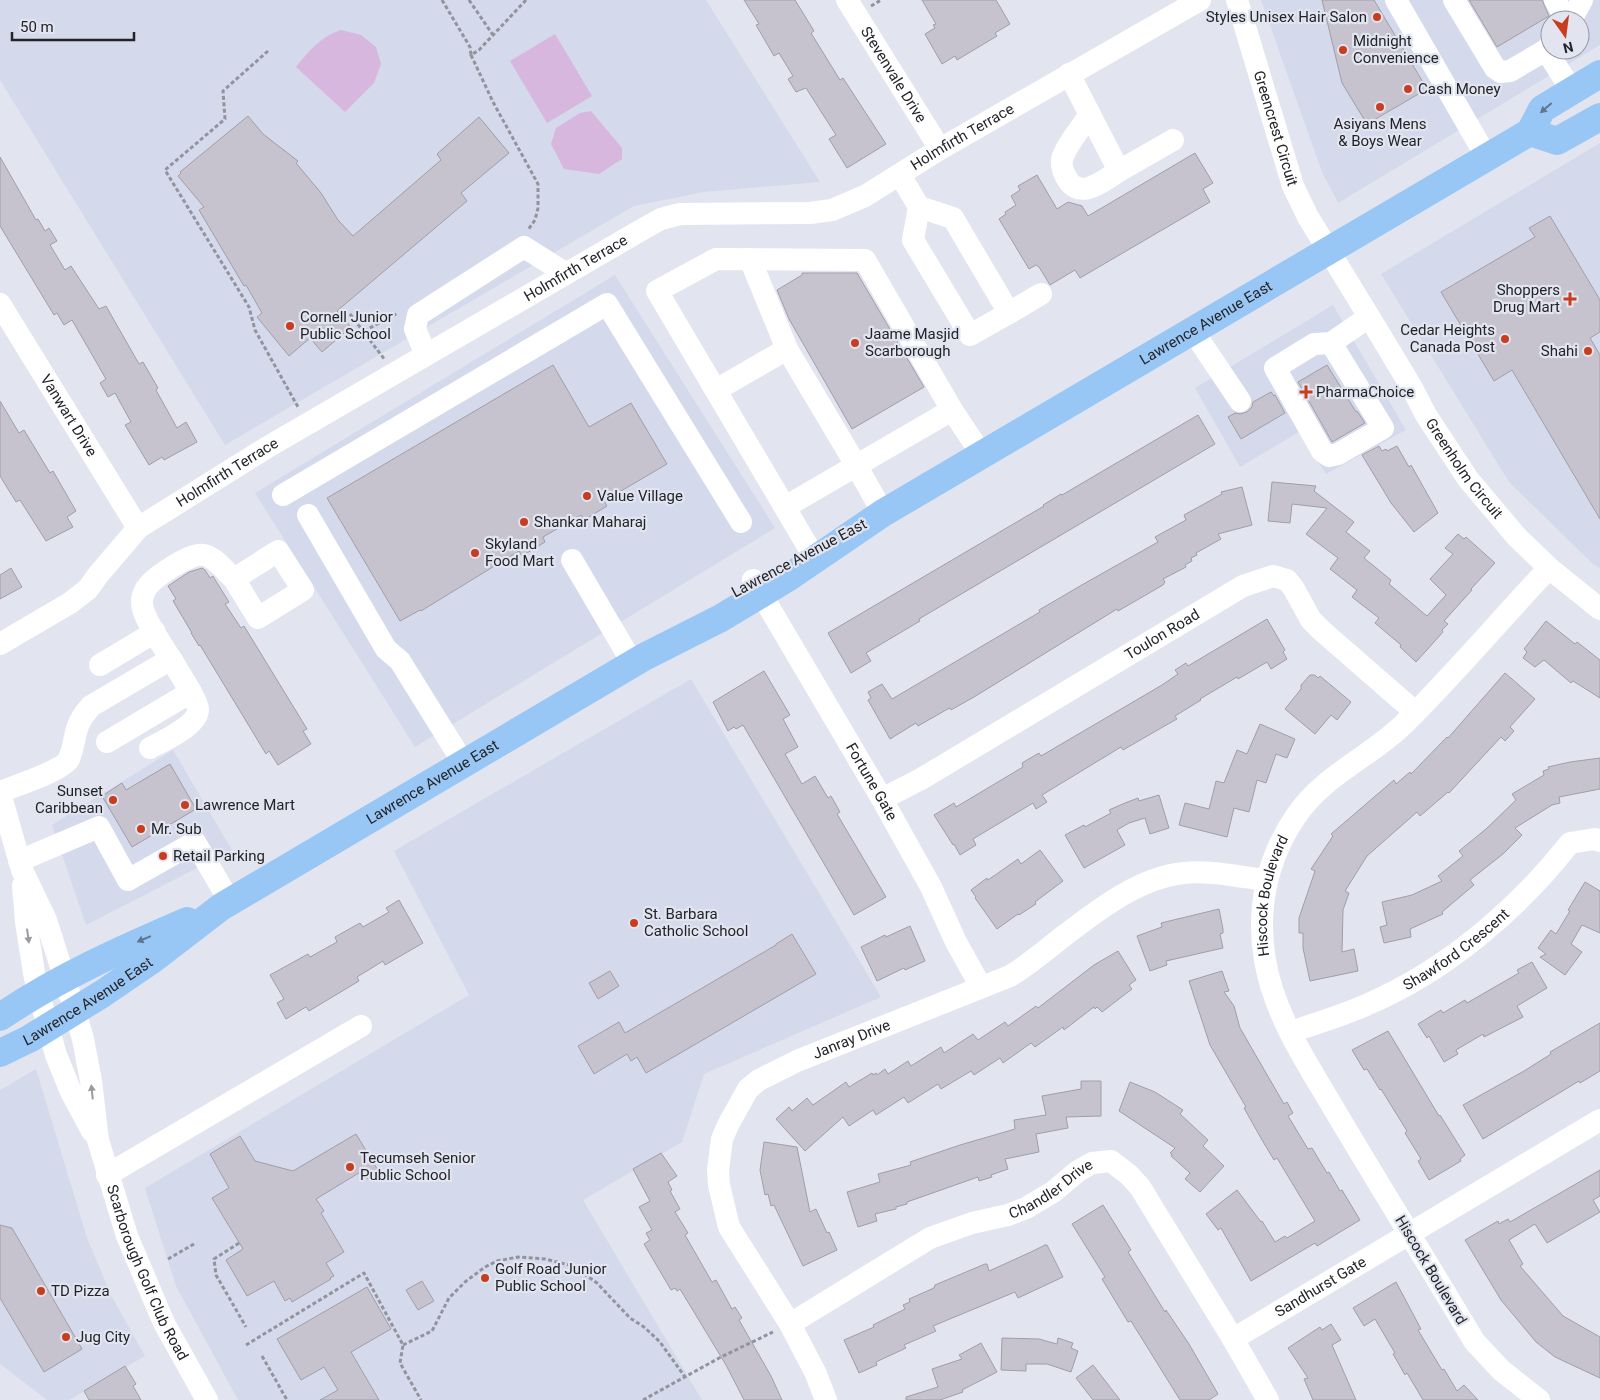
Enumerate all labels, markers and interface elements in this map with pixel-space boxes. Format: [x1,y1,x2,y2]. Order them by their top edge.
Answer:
place label: Styles Unisex Hair Salon [1206,8,1367,26]
scale bar [12,10,135,42]
north arrow [1540,10,1590,60]
marker: Styles Unisex Hair Salon [1371,11,1383,23]
text: 50 m [20,18,54,36]
street label: Stevenvale Drive [857,23,930,126]
place label: Midnight Convenience [1353,32,1439,67]
text: N [1561,39,1575,57]
marker: Midnight Convenience [1337,44,1349,56]
street label: Greencrest Circuit [1250,68,1302,188]
place label: Cash Money [1418,80,1501,98]
marker: Cash Money [1402,83,1414,95]
street label: Holmfirth Terrace [907,100,1017,174]
marker: Asiyans Mens & Boys Wear [1374,101,1386,113]
one-way arrow [1539,103,1552,114]
place label: Asiyans Mens & Boys Wear [1333,115,1427,150]
street label: Holmfirth Terrace [521,231,631,305]
street label: Lawrence Avenue East [1137,277,1275,369]
place label: Shoppers Drug Mart [1493,281,1560,316]
marker: Shoppers Drug Mart [1564,293,1576,305]
place label: Cornell Junior Public School [300,308,393,343]
marker: Cornell Junior Public School [284,320,296,332]
place label: Cedar Heights Canada Post [1400,321,1495,356]
place label: Jaame Masjid Scarborough [865,325,959,360]
marker: Cedar Heights Canada Post [1499,333,1511,345]
marker: Jaame Masjid Scarborough [849,337,861,349]
place label: Shahi [1541,342,1578,360]
marker: Shahi [1582,345,1594,357]
street label: Vanwart Drive [37,371,101,460]
place label: PharmaChoice [1316,383,1414,401]
marker: PharmaChoice [1300,386,1312,398]
street label: Greenholm Circuit [1422,415,1507,522]
street label: Holmfirth Terrace [173,434,281,511]
place label: Value Village [597,487,683,505]
marker: Value Village [581,490,593,502]
place label: Shankar Maharaj [534,513,646,531]
street label: Lawrence Avenue East [728,515,870,601]
marker: Shankar Maharaj [518,516,530,528]
place label: Skyland Food Mart [485,535,554,570]
marker: Skyland Food Mart [469,547,481,559]
street label: Toulon Road [1122,605,1203,664]
street label: Lawrence Avenue East [363,736,502,828]
street label: Fortune Gate [842,740,901,824]
place label: Sunset Caribbean [35,782,103,817]
marker: Sunset Caribbean [107,794,119,806]
place label: Lawrence Mart [195,796,295,814]
marker: Lawrence Mart [179,799,191,811]
place label: Mr. Sub [151,820,202,838]
marker: Mr. Sub [135,823,147,835]
street label: Hiscock Boulevard [1253,832,1292,958]
place label: Retail Parking [173,847,265,865]
marker: Retail Parking [157,850,169,862]
place label: St. Barbara Catholic School [644,905,748,940]
street label: Shawford Crescent [1400,905,1513,994]
marker: St. Barbara Catholic School [628,917,640,929]
one-way arrow [24,928,32,944]
one-way arrow [136,936,151,944]
street label: Lawrence Avenue East [20,953,156,1049]
street label: Janray Drive [810,1016,893,1063]
one-way arrow [88,1084,96,1100]
place label: Tecumseh Senior Public School [360,1149,476,1184]
street label: Chandler Drive [1006,1156,1096,1223]
marker: Tecumseh Senior Public School [344,1161,356,1173]
street label: Scarborough Golf Club Road [103,1183,192,1363]
street label: Hiscock Boulevard [1391,1212,1471,1328]
street label: Sandhurst Gate [1272,1253,1370,1321]
place label: Golf Road Junior Public School [495,1260,607,1295]
marker: Golf Road Junior Public School [479,1272,491,1284]
place label: TD Pizza [51,1282,110,1300]
marker: TD Pizza [35,1285,47,1297]
place label: Jug City [76,1328,130,1346]
marker: Jug City [60,1331,72,1343]

